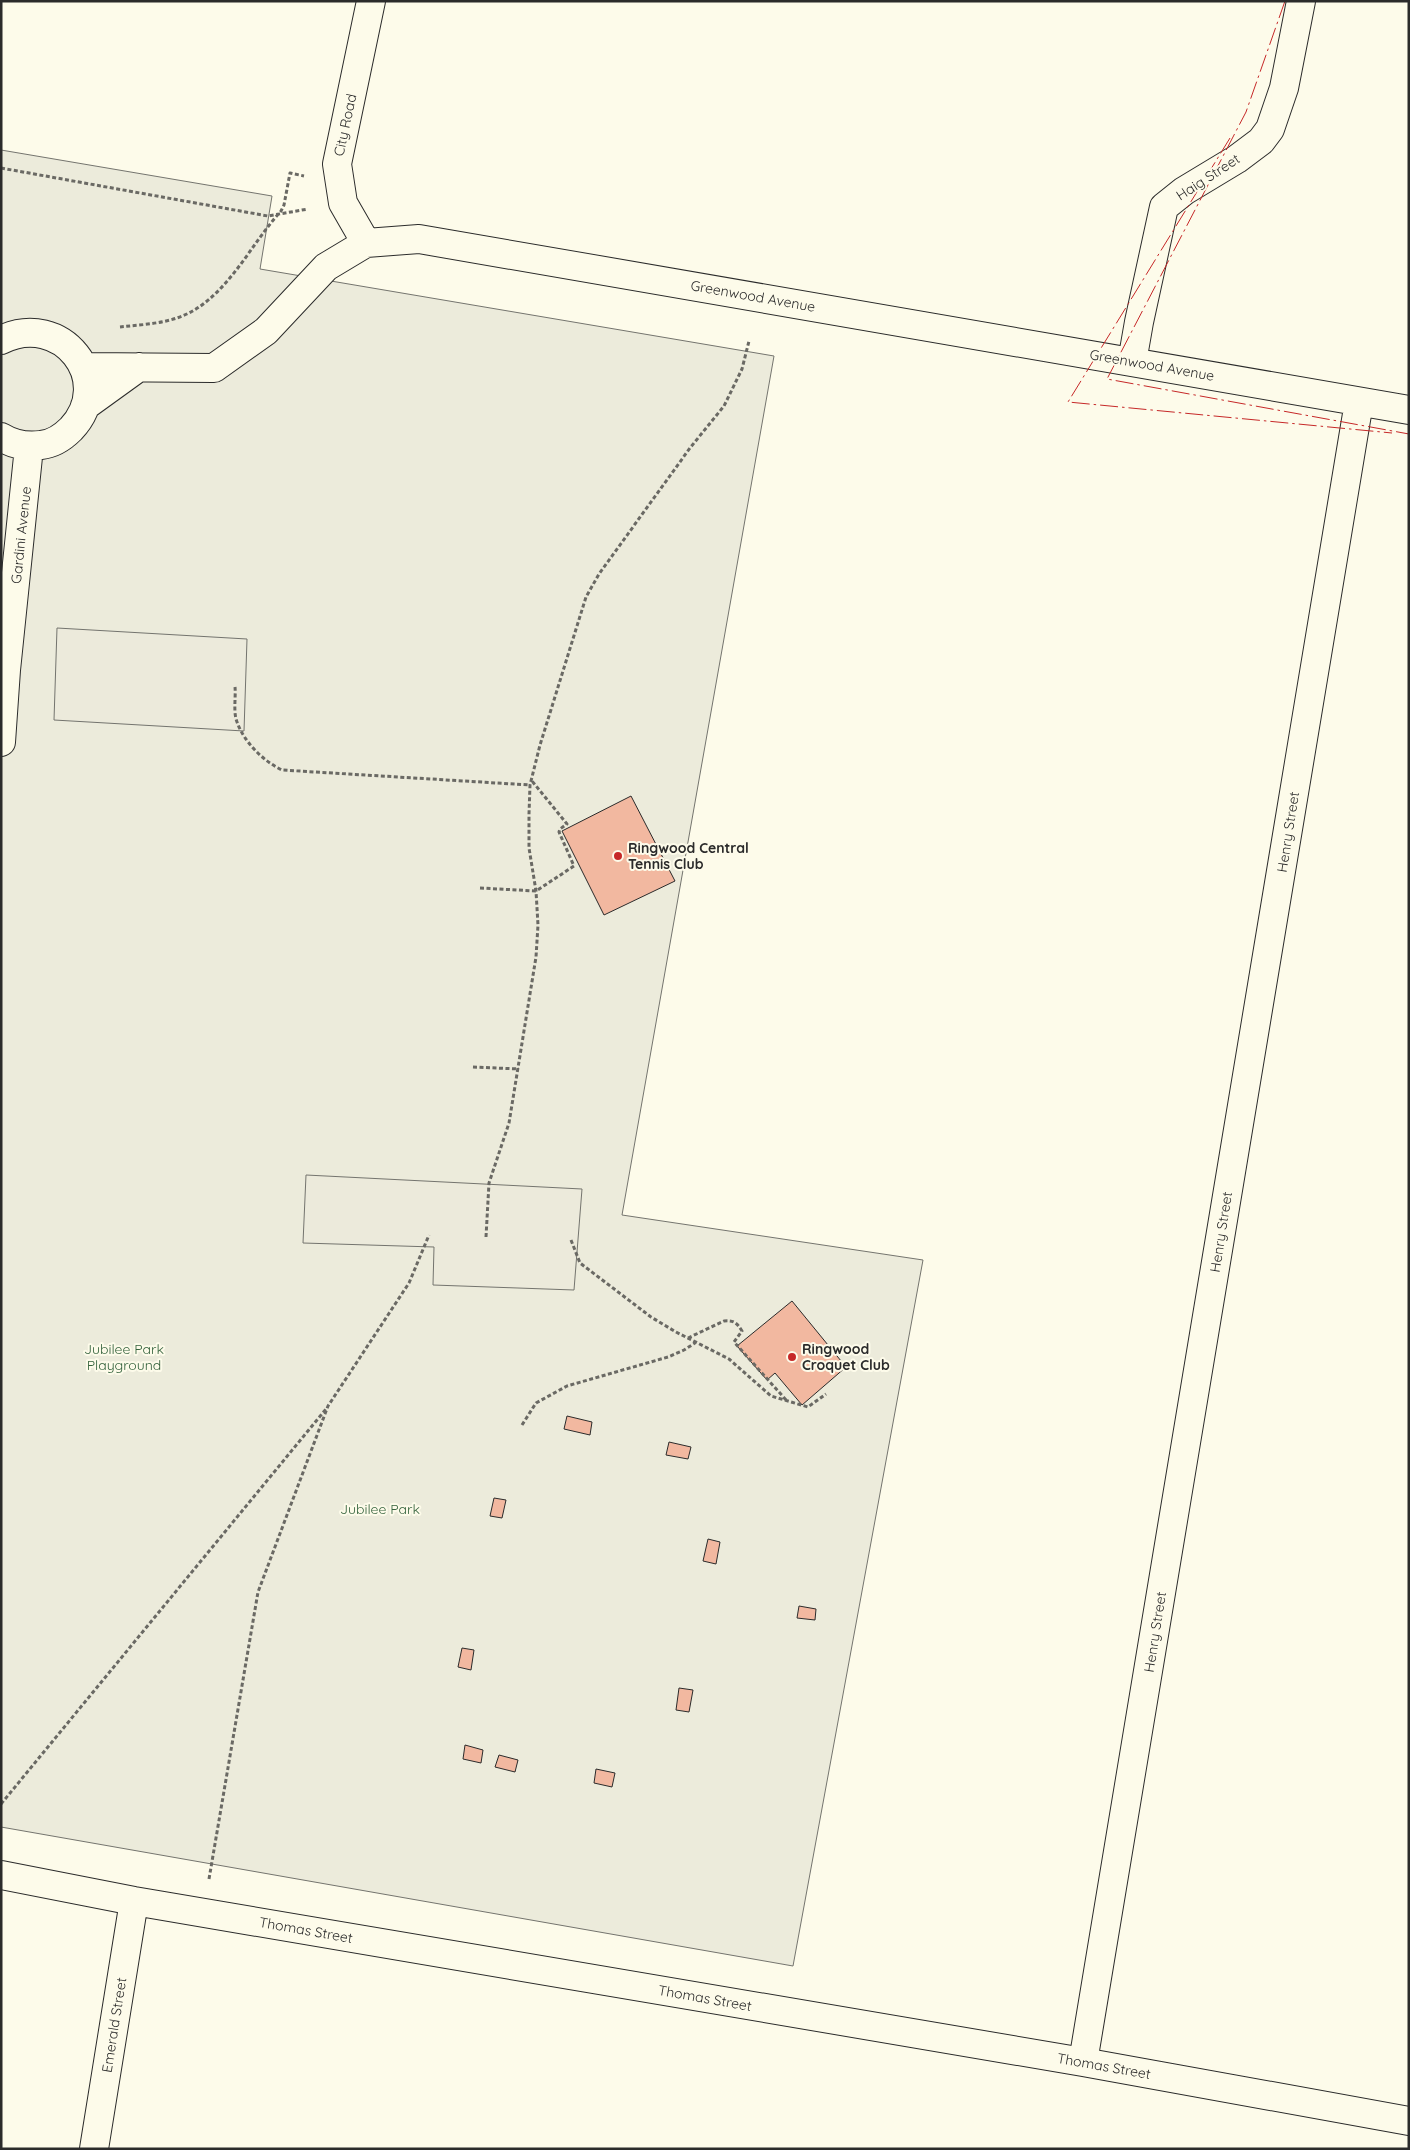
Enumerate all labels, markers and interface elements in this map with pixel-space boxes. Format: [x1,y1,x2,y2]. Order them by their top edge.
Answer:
street label: City Road [330,92,360,158]
street label: Haig Street [1173,150,1243,204]
street label: Greenwood Avenue [689,276,817,316]
street label: Greenwood Avenue [1088,345,1216,385]
street label: Gardini Avenue [7,485,35,585]
street label: Henry Street [1273,790,1303,874]
place label: Ringwood Central Tennis Club [628,839,749,873]
marker: Ringwood Central Tennis Club [612,850,624,862]
street label: Henry Street [1206,1190,1236,1274]
park label: Jubilee Park Playground [84,1340,164,1374]
place label: Ringwood Croquet Club [802,1340,890,1374]
marker: Ringwood Croquet Club [786,1351,798,1363]
park label: Jubilee Park [340,1500,420,1518]
street label: Henry Street [1140,1590,1170,1674]
street label: Thomas Street [258,1913,354,1947]
street label: Emerald Street [98,1976,130,2074]
street label: Thomas Street [657,1981,753,2015]
street label: Thomas Street [1056,2049,1152,2083]

